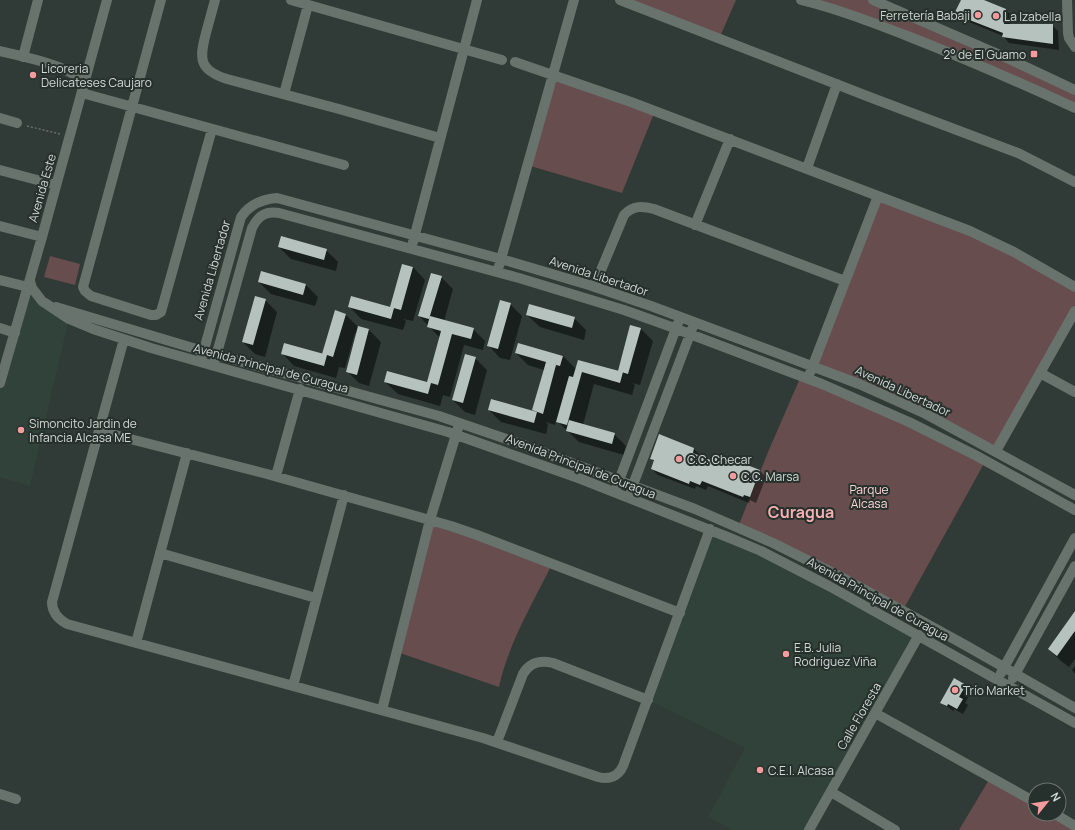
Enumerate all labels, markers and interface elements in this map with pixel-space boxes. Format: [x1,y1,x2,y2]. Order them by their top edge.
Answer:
place label: Ferretería Babaji [880,7,970,24]
place label: La Izabella [1004,8,1061,25]
marker: Ferretería Babaji [973,10,983,20]
marker: La Izabella [991,11,1001,21]
place label: 2° de El Guamo [943,46,1026,63]
marker: 2° de El Guamo [1029,49,1039,59]
place label: Licoreria Delicateses Caujaro [41,60,152,91]
marker: Licoreria Delicateses Caujaro [28,70,38,80]
street label: Avenida Este [24,152,60,224]
street label: Avenida Libertador [190,217,235,322]
street label: Avenida Libertador [547,252,651,300]
street label: Avenida Principal de Curagua [192,339,350,397]
street label: Avenida Libertador [853,361,954,421]
place label: Simoncito Jardin de Infancia Alcasa ME [29,415,137,446]
marker: Simoncito Jardin de Infancia Alcasa ME [16,425,26,435]
street label: Avenida Principal de Curagua [503,429,659,503]
place label: C.C. Checar [687,451,752,468]
marker: C.C. Checar [674,454,684,464]
place label: C.C. Marsa [741,468,799,485]
marker: C.C. Marsa [728,471,738,481]
park label: Parque Alcasa [849,481,889,512]
district label: Curagua [768,501,834,523]
street label: Avenida Principal de Curagua [804,553,952,645]
place label: E.B. Julia Rodríguez Viña [794,639,877,670]
marker: E.B. Julia Rodríguez Viña [781,649,791,659]
street label: Calle Floresta [833,679,885,753]
place label: Trío Market [963,682,1025,699]
marker: Trío Market [950,685,960,695]
place label: C.E.I. Alcasa [768,762,834,779]
marker: C.E.I. Alcasa [755,765,765,775]
north arrow [1027,782,1067,822]
text: N [1048,790,1065,804]

